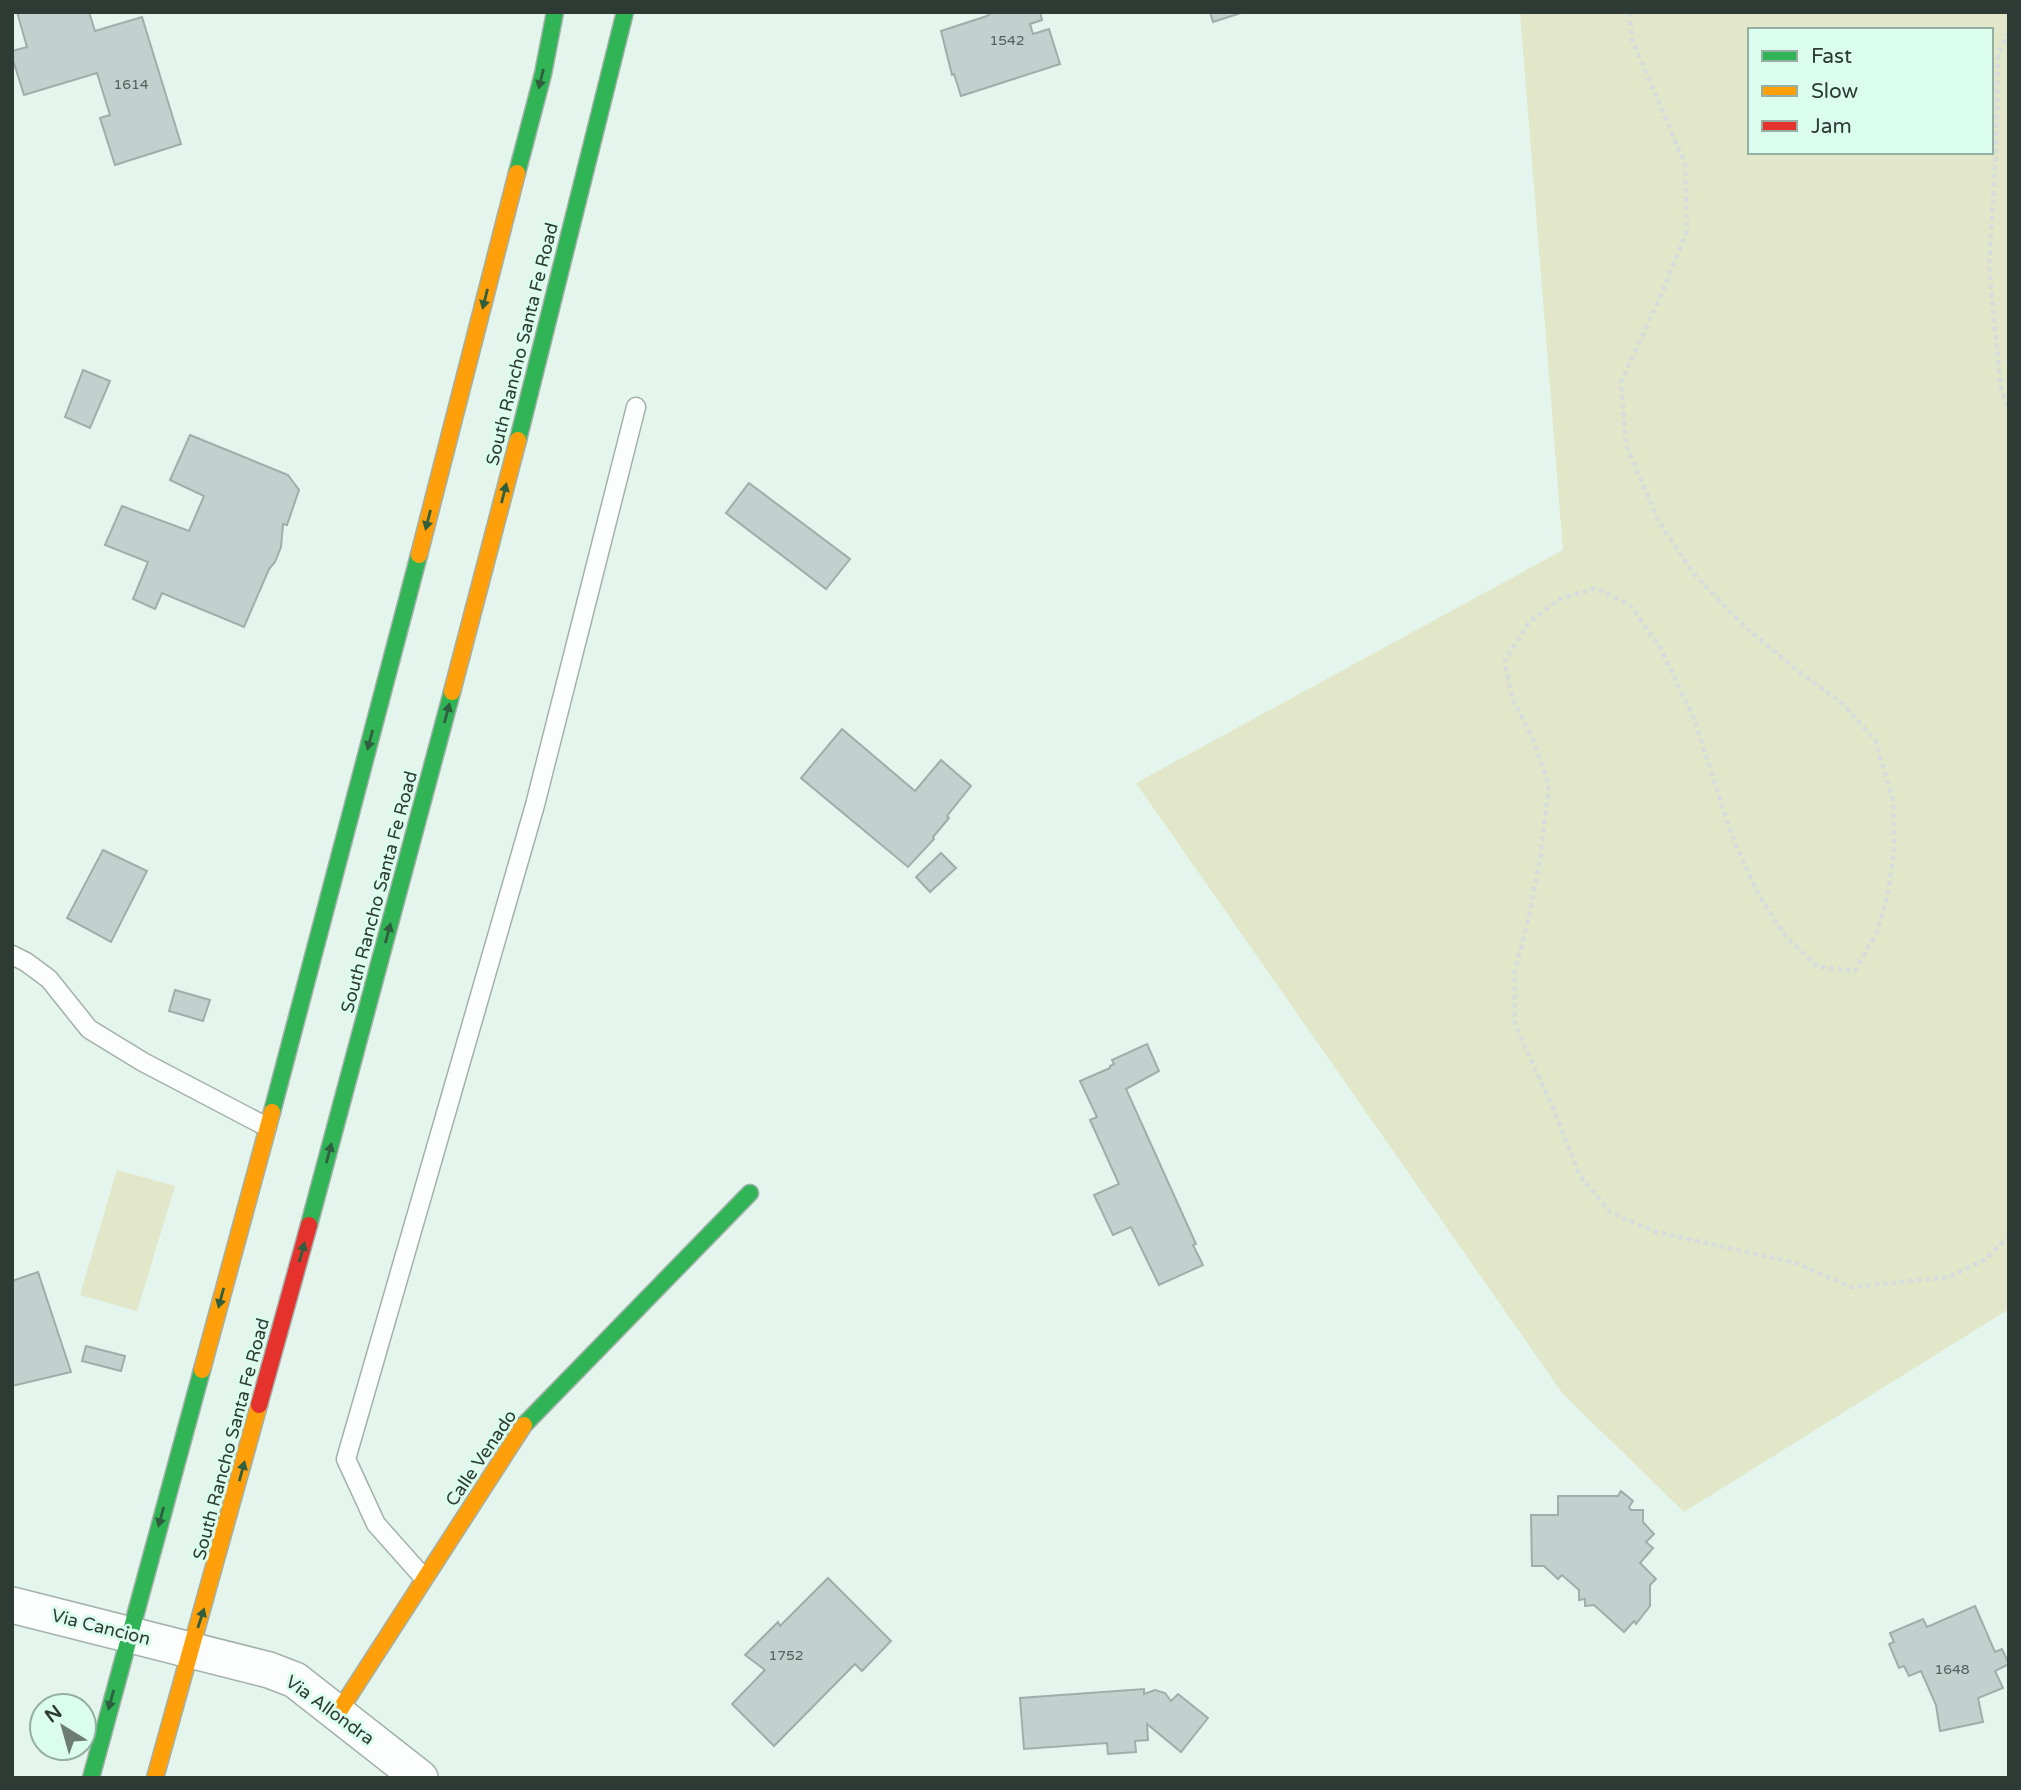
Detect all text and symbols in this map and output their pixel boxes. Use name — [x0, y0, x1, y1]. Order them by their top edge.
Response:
legend — [1748, 28, 1993, 154]
house number: 1542 — [989, 32, 1025, 49]
text: Fast — [1811, 44, 1852, 69]
one-way arrow — [535, 68, 546, 90]
house number: 1614 — [113, 76, 149, 93]
text: Slow — [1811, 79, 1859, 104]
text: Jam — [1811, 114, 1852, 139]
street label: South Rancho Santa Fe Road — [481, 220, 563, 468]
one-way arrow — [479, 289, 490, 311]
one-way arrow — [499, 482, 510, 504]
one-way arrow — [422, 509, 433, 531]
one-way arrow — [442, 702, 453, 724]
one-way arrow — [364, 729, 375, 751]
street label: South Rancho Santa Fe Road — [336, 769, 422, 1015]
one-way arrow — [383, 922, 394, 944]
one-way arrow — [324, 1142, 335, 1164]
one-way arrow — [297, 1240, 308, 1262]
one-way arrow — [216, 1287, 226, 1308]
street label: South Rancho Santa Fe Road — [188, 1316, 274, 1562]
street label: Calle Venado — [441, 1406, 521, 1510]
one-way arrow — [237, 1460, 248, 1482]
one-way arrow — [155, 1506, 166, 1528]
street label: Via Cancion — [49, 1604, 153, 1650]
one-way arrow — [196, 1607, 206, 1628]
house number: 1752 — [768, 1647, 804, 1664]
house number: 1648 — [1934, 1661, 1970, 1678]
street label: Via Allondra — [281, 1670, 379, 1750]
one-way arrow — [106, 1690, 116, 1711]
north arrow — [28, 1692, 98, 1762]
text: N — [41, 1701, 66, 1728]

